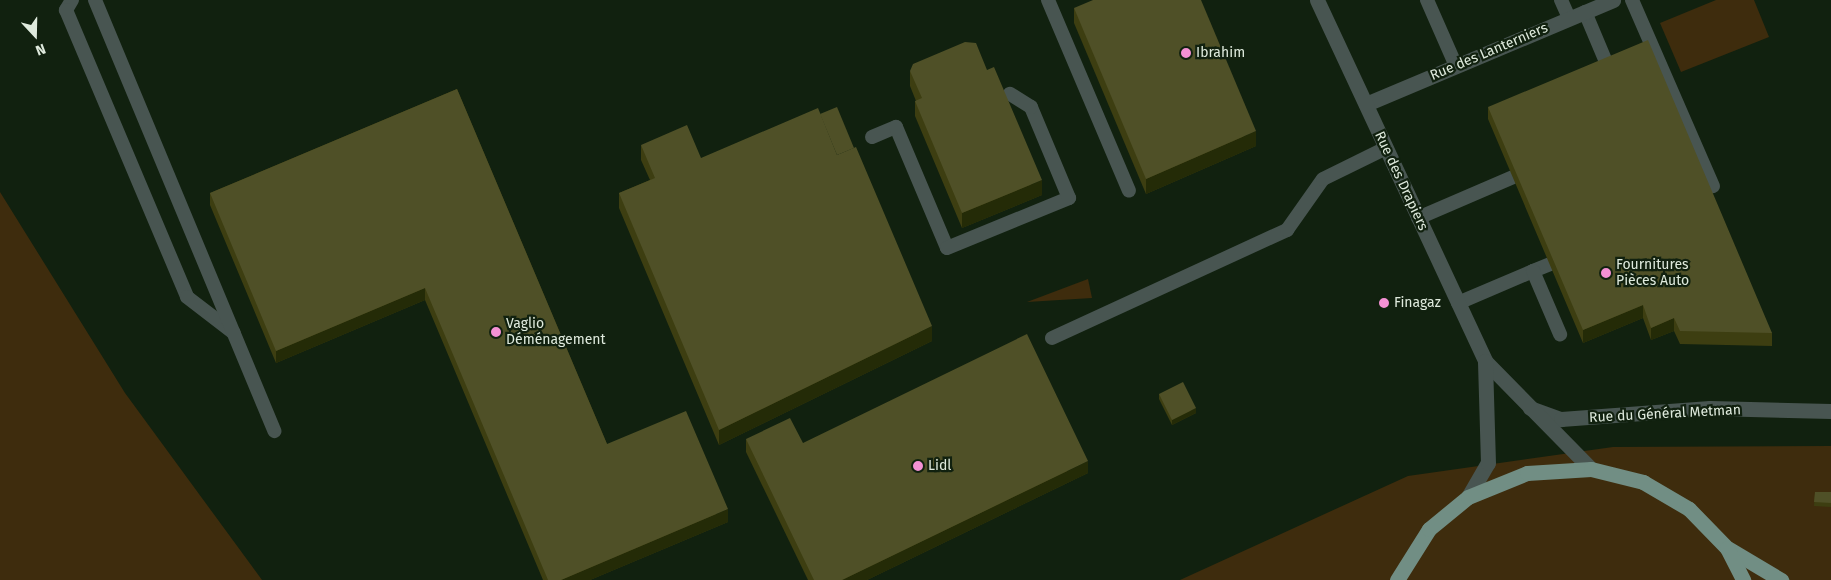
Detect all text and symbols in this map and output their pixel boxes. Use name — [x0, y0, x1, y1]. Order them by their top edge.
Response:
north arrow — [10, 10, 60, 60]
street label: Rue des Lanterniers — [1428, 20, 1550, 84]
text: N — [33, 40, 48, 59]
place label: Ibrahim — [1196, 45, 1245, 61]
marker: Ibrahim — [1180, 47, 1192, 59]
street label: Rue des Drapiers — [1371, 129, 1431, 233]
place label: Fournitures Pièces Auto — [1616, 257, 1689, 290]
marker: Fournitures Pièces Auto — [1600, 267, 1612, 279]
place label: Finagaz — [1394, 295, 1441, 311]
marker: Finagaz — [1378, 297, 1390, 309]
place label: Vaglio Déménagement — [506, 316, 606, 348]
marker: Vaglio Déménagement — [490, 326, 502, 338]
street label: Rue du Général Metman — [1589, 402, 1741, 426]
place label: Lidl — [928, 458, 951, 474]
marker: Lidl — [912, 460, 924, 472]

